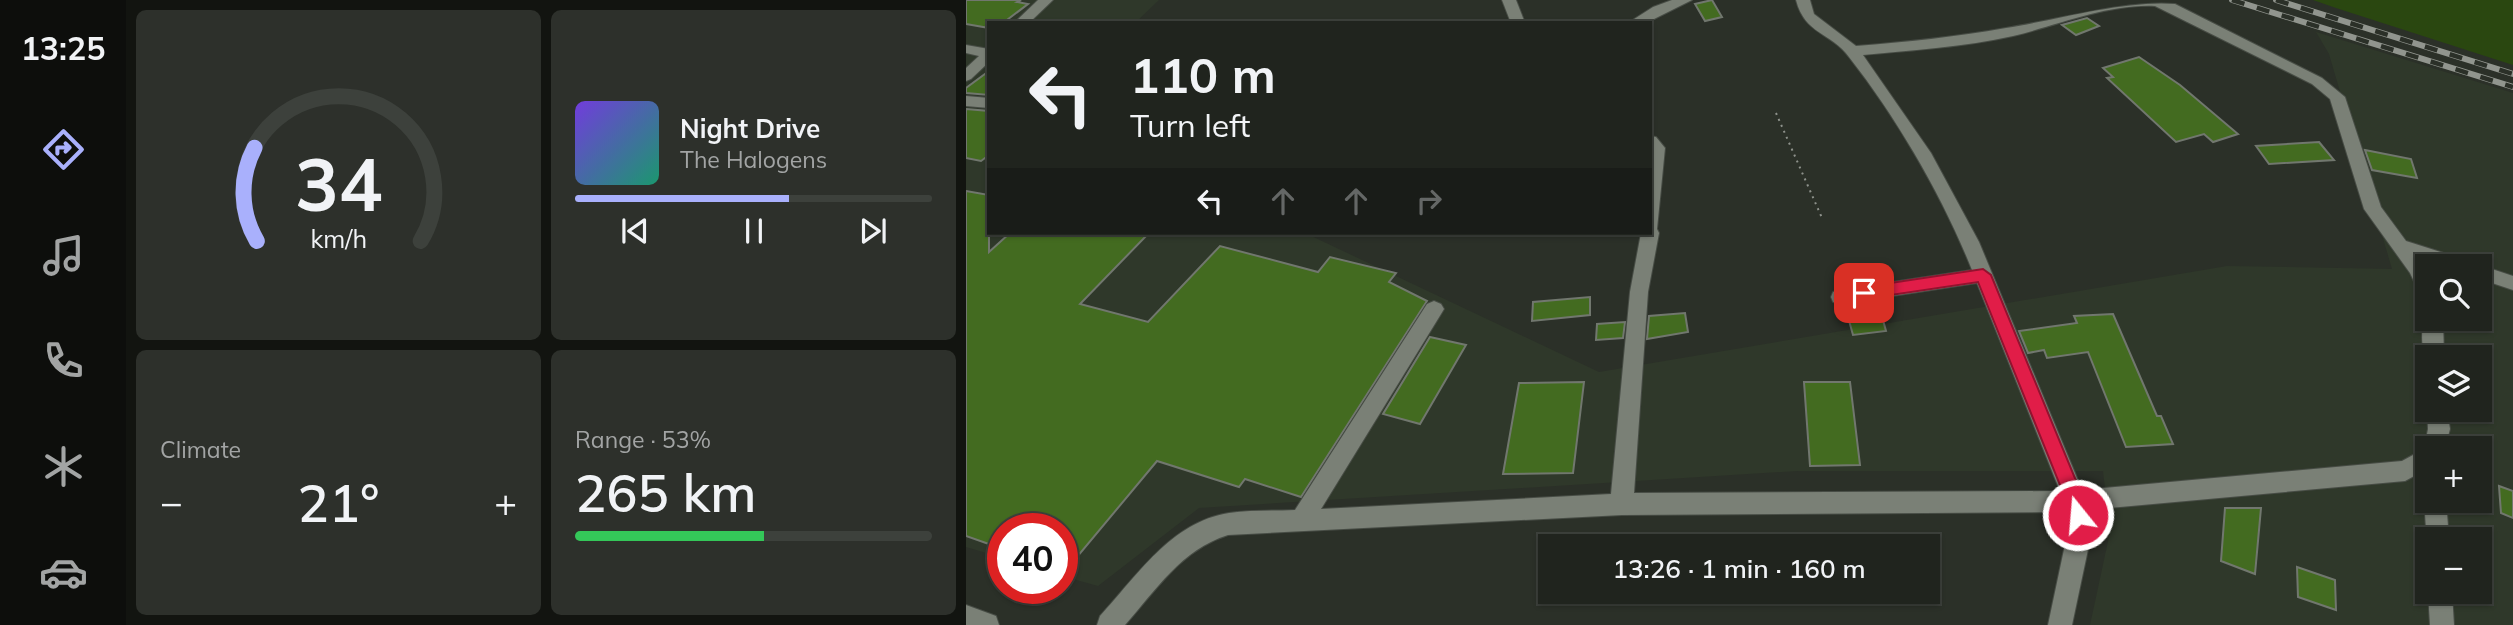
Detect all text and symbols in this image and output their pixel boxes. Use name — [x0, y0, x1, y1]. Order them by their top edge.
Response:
text: 13:25 — [21, 28, 105, 68]
text: 110 m — [1130, 44, 1276, 105]
icon: left — [1015, 49, 1106, 140]
text: Turn left — [1130, 105, 1250, 145]
text: Night Drive — [680, 112, 820, 145]
icon: directions — [39, 125, 88, 174]
text: 34 — [295, 139, 382, 230]
text: The Halogens — [680, 145, 827, 174]
icon: left — [1191, 182, 1229, 220]
icon: ahead — [1264, 182, 1302, 220]
icon: ahead — [1337, 182, 1375, 220]
icon: right — [1410, 182, 1448, 220]
icon: previous — [616, 212, 654, 250]
icon: pause — [735, 212, 773, 250]
icon: next — [854, 212, 892, 250]
text: km/h — [310, 223, 367, 254]
icon: music — [39, 231, 88, 280]
map controls — [2415, 254, 2492, 604]
button: search — [2415, 254, 2492, 331]
pin — [1834, 263, 1894, 323]
icon: arrive — [1845, 274, 1883, 312]
icon: phone — [39, 336, 88, 385]
button: layers — [2415, 345, 2492, 422]
text: Range · 53% — [575, 425, 711, 454]
text: Climate — [160, 435, 241, 464]
button: + — [2415, 436, 2492, 513]
icon: climate — [39, 442, 88, 491]
text: 265 km — [575, 460, 756, 525]
text: 21° — [298, 470, 379, 535]
text: − — [160, 478, 183, 526]
text: + — [494, 478, 517, 526]
position arrow — [2041, 478, 2115, 552]
speed limit sign: 40 — [987, 513, 1078, 604]
button: − — [2415, 527, 2492, 604]
icon: car — [39, 548, 88, 597]
text: 13:26 · 1 min · 160 m — [1612, 552, 1866, 585]

